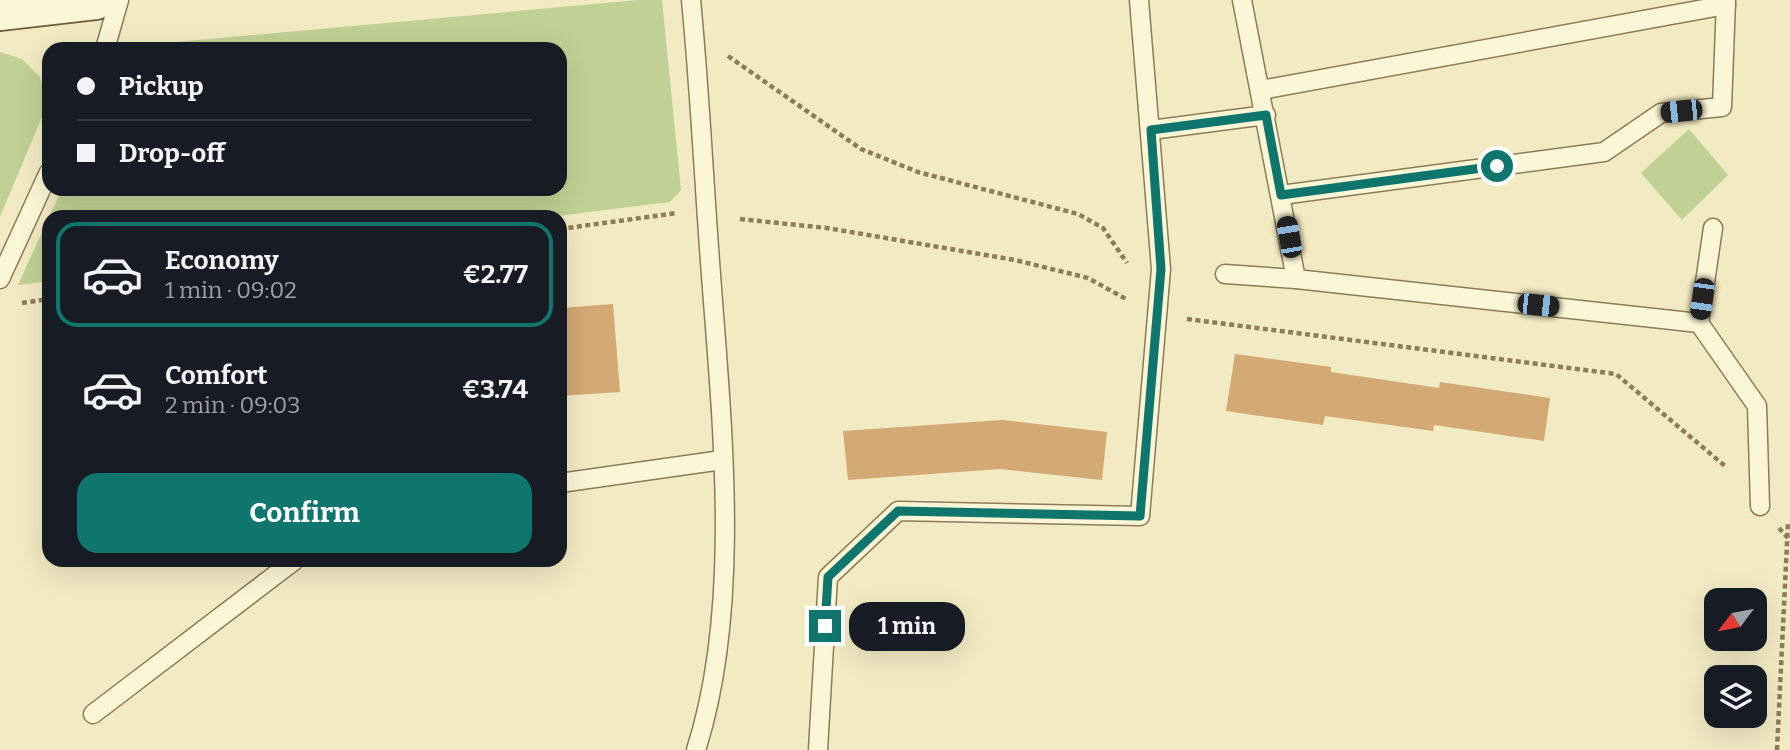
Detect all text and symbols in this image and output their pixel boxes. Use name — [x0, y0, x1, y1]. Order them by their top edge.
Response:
text: Pickup — [119, 71, 204, 102]
car — [1660, 98, 1703, 124]
text: Drop-off — [119, 138, 225, 169]
route start — [1481, 150, 1513, 182]
car — [1276, 214, 1303, 260]
icon: car — [81, 243, 144, 306]
text: Economy — [165, 245, 279, 276]
text: €2.77 — [463, 259, 528, 290]
text: 1 min · 09:02 — [165, 276, 297, 304]
car — [1689, 277, 1716, 321]
car — [1517, 292, 1560, 318]
icon: car — [81, 358, 144, 421]
text: Comfort — [165, 360, 268, 391]
text: €3.74 — [462, 374, 528, 405]
text: 2 min · 09:03 — [165, 391, 300, 419]
button: Confirm — [77, 473, 532, 553]
north arrow — [1704, 588, 1768, 651]
map controls — [1704, 588, 1767, 728]
callout: 1 min — [850, 602, 965, 650]
route end — [809, 610, 841, 642]
text: 1 min — [878, 612, 936, 640]
button: layers — [1704, 665, 1767, 728]

